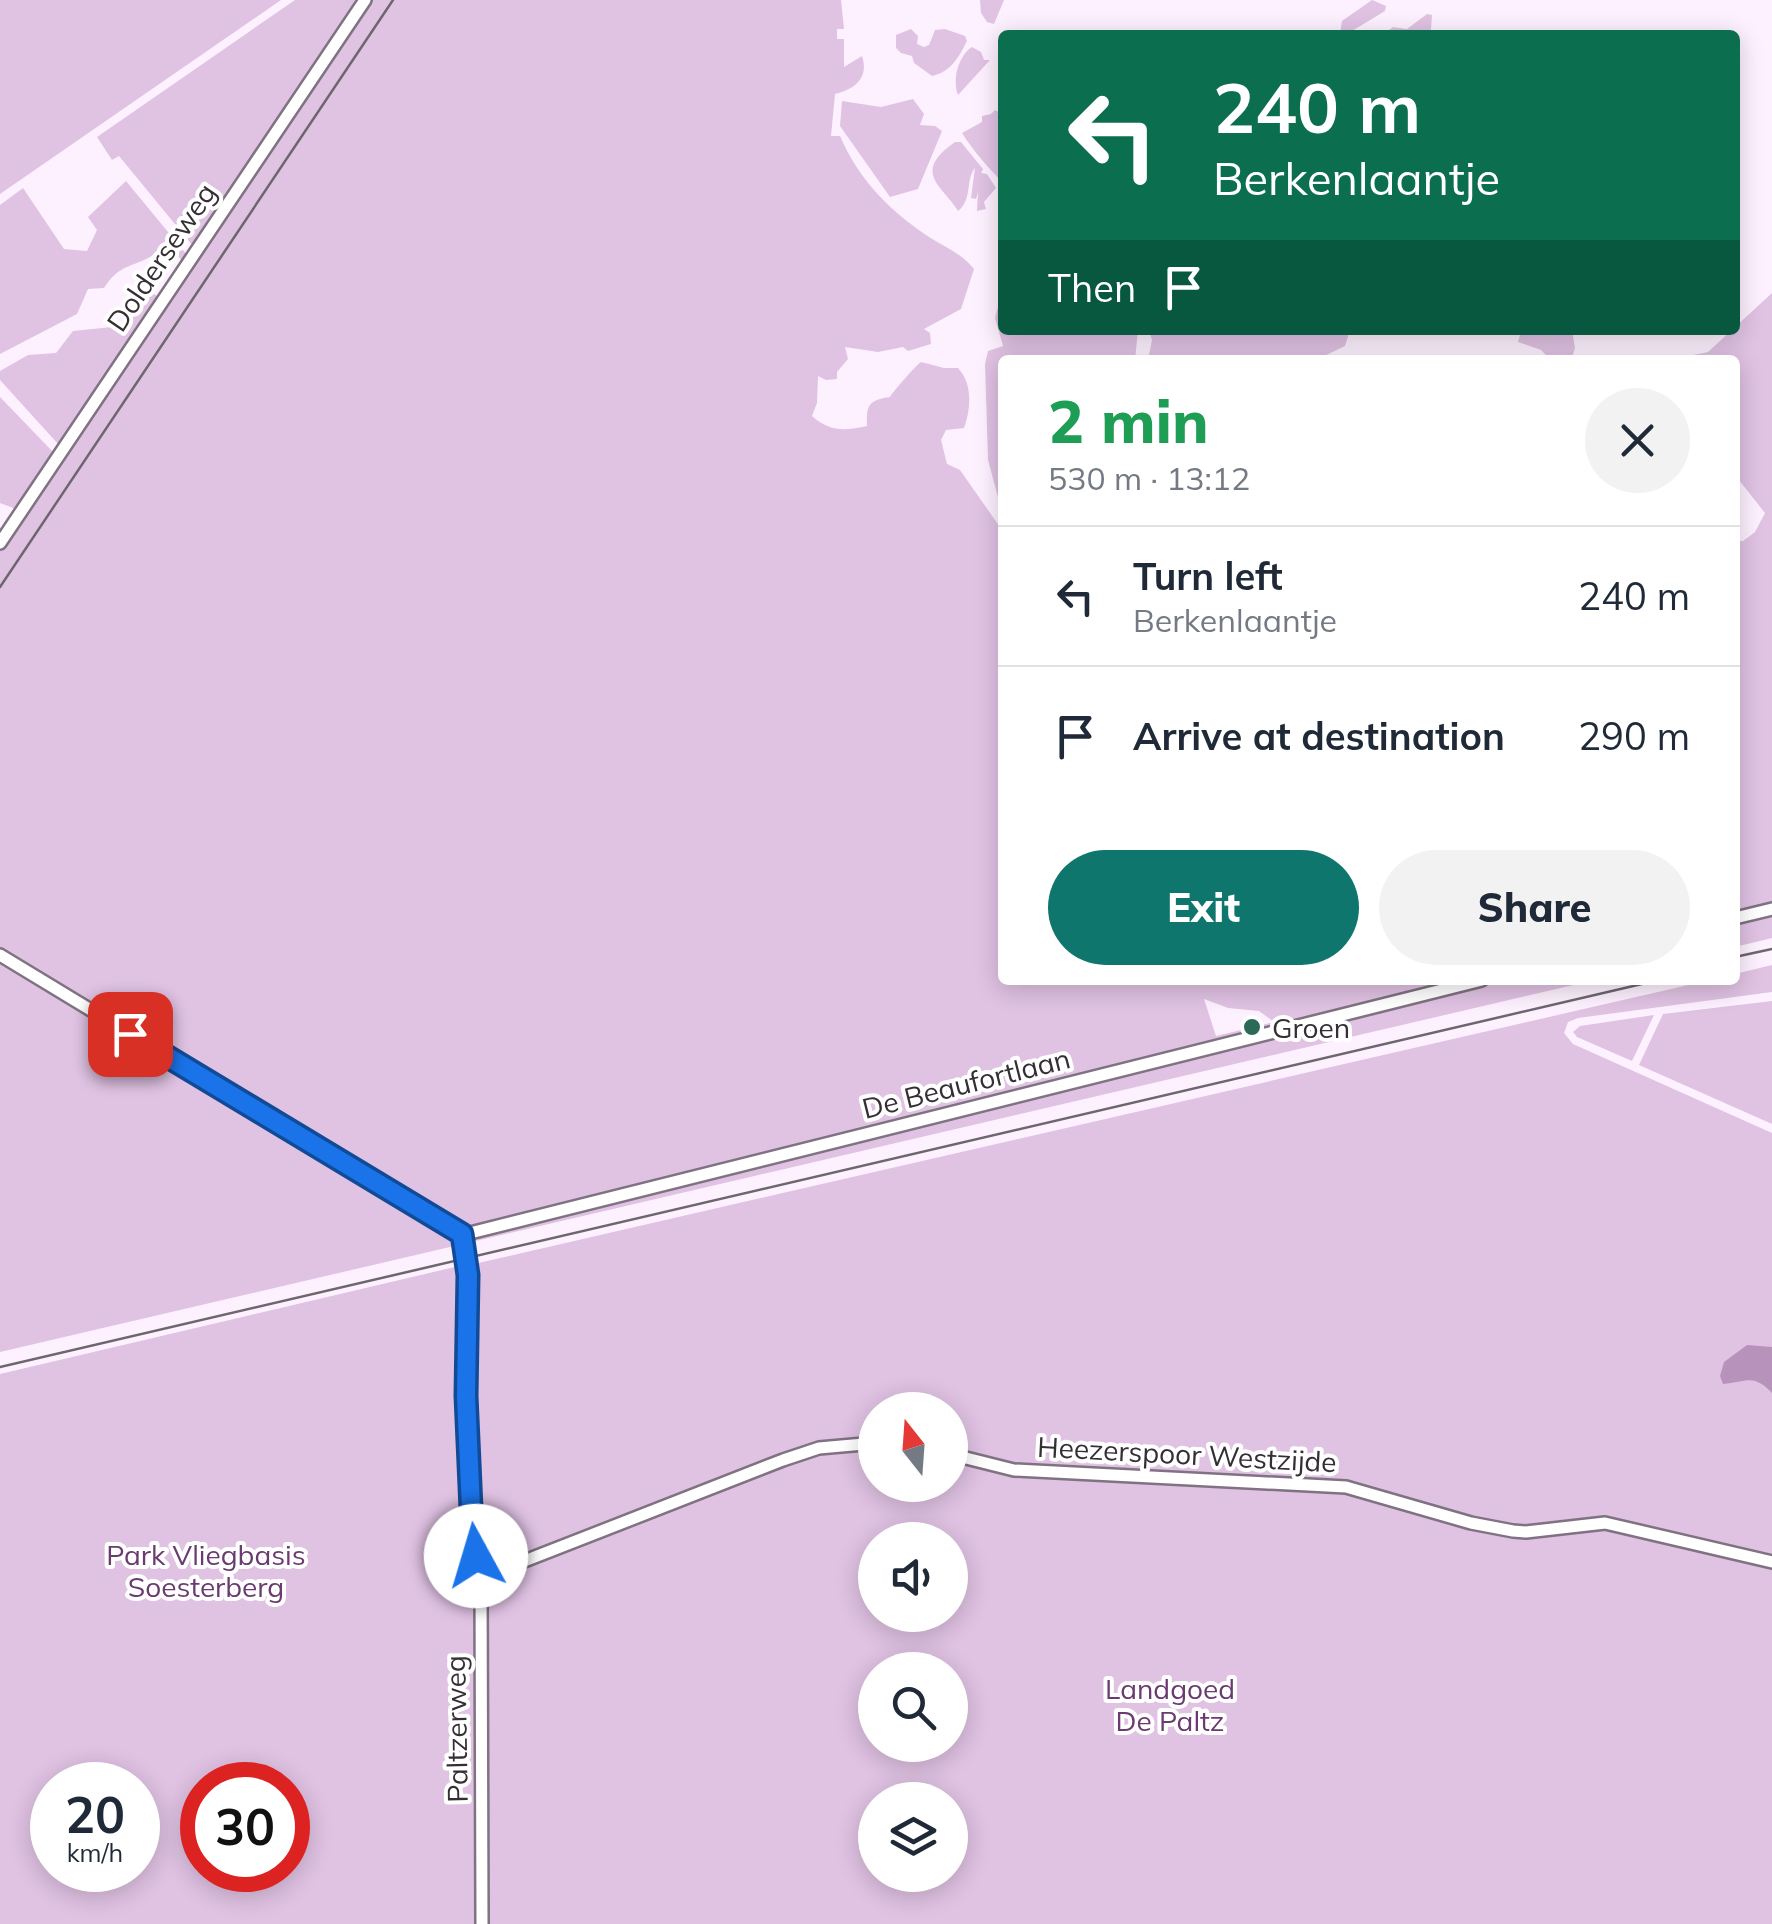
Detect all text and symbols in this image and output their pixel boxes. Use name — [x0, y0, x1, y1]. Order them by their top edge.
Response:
text: 240 m — [1213, 63, 1421, 151]
icon: left — [1048, 70, 1178, 200]
text: Berkenlaantje — [1213, 150, 1500, 206]
street label: Dolderseweg — [99, 176, 223, 338]
icon: arrive — [1156, 260, 1211, 315]
text: Then — [1048, 264, 1136, 312]
text: 2 min — [1048, 383, 1209, 458]
button: close — [1585, 388, 1690, 493]
text: 530 m · 13:12 — [1048, 458, 1250, 498]
text: Turn left — [1133, 552, 1283, 600]
icon: left — [1048, 569, 1103, 624]
text: 240 m — [1578, 572, 1690, 620]
text: Berkenlaantje — [1133, 600, 1337, 640]
icon: arrive — [1048, 709, 1103, 764]
text: Arrive at destination — [1133, 712, 1505, 760]
text: 290 m — [1578, 712, 1690, 760]
button: Exit — [1048, 850, 1359, 965]
button: Share — [1379, 850, 1690, 965]
pin — [88, 992, 173, 1077]
icon: arrive — [103, 1007, 158, 1062]
place label: Groen — [1272, 1010, 1350, 1045]
marker: Groen — [1241, 1016, 1263, 1038]
street label: De Beaufortlaan — [858, 1040, 1074, 1126]
north arrow — [858, 1392, 968, 1502]
map controls — [858, 1392, 968, 1892]
street label: Heezerspoor Westzijde — [1036, 1429, 1338, 1479]
position arrow — [424, 1504, 528, 1608]
button: sound — [858, 1522, 968, 1632]
park label: Park Vliegbasis Soesterberg — [106, 1537, 306, 1604]
button: search — [858, 1652, 968, 1762]
street label: Paltzerweg — [437, 1655, 475, 1803]
park label: Landgoed De Paltz — [1105, 1671, 1235, 1738]
speed limit sign: 30 — [180, 1762, 310, 1892]
button: layers — [858, 1782, 968, 1892]
text: 20 — [65, 1783, 125, 1846]
text: km/h — [67, 1837, 123, 1868]

